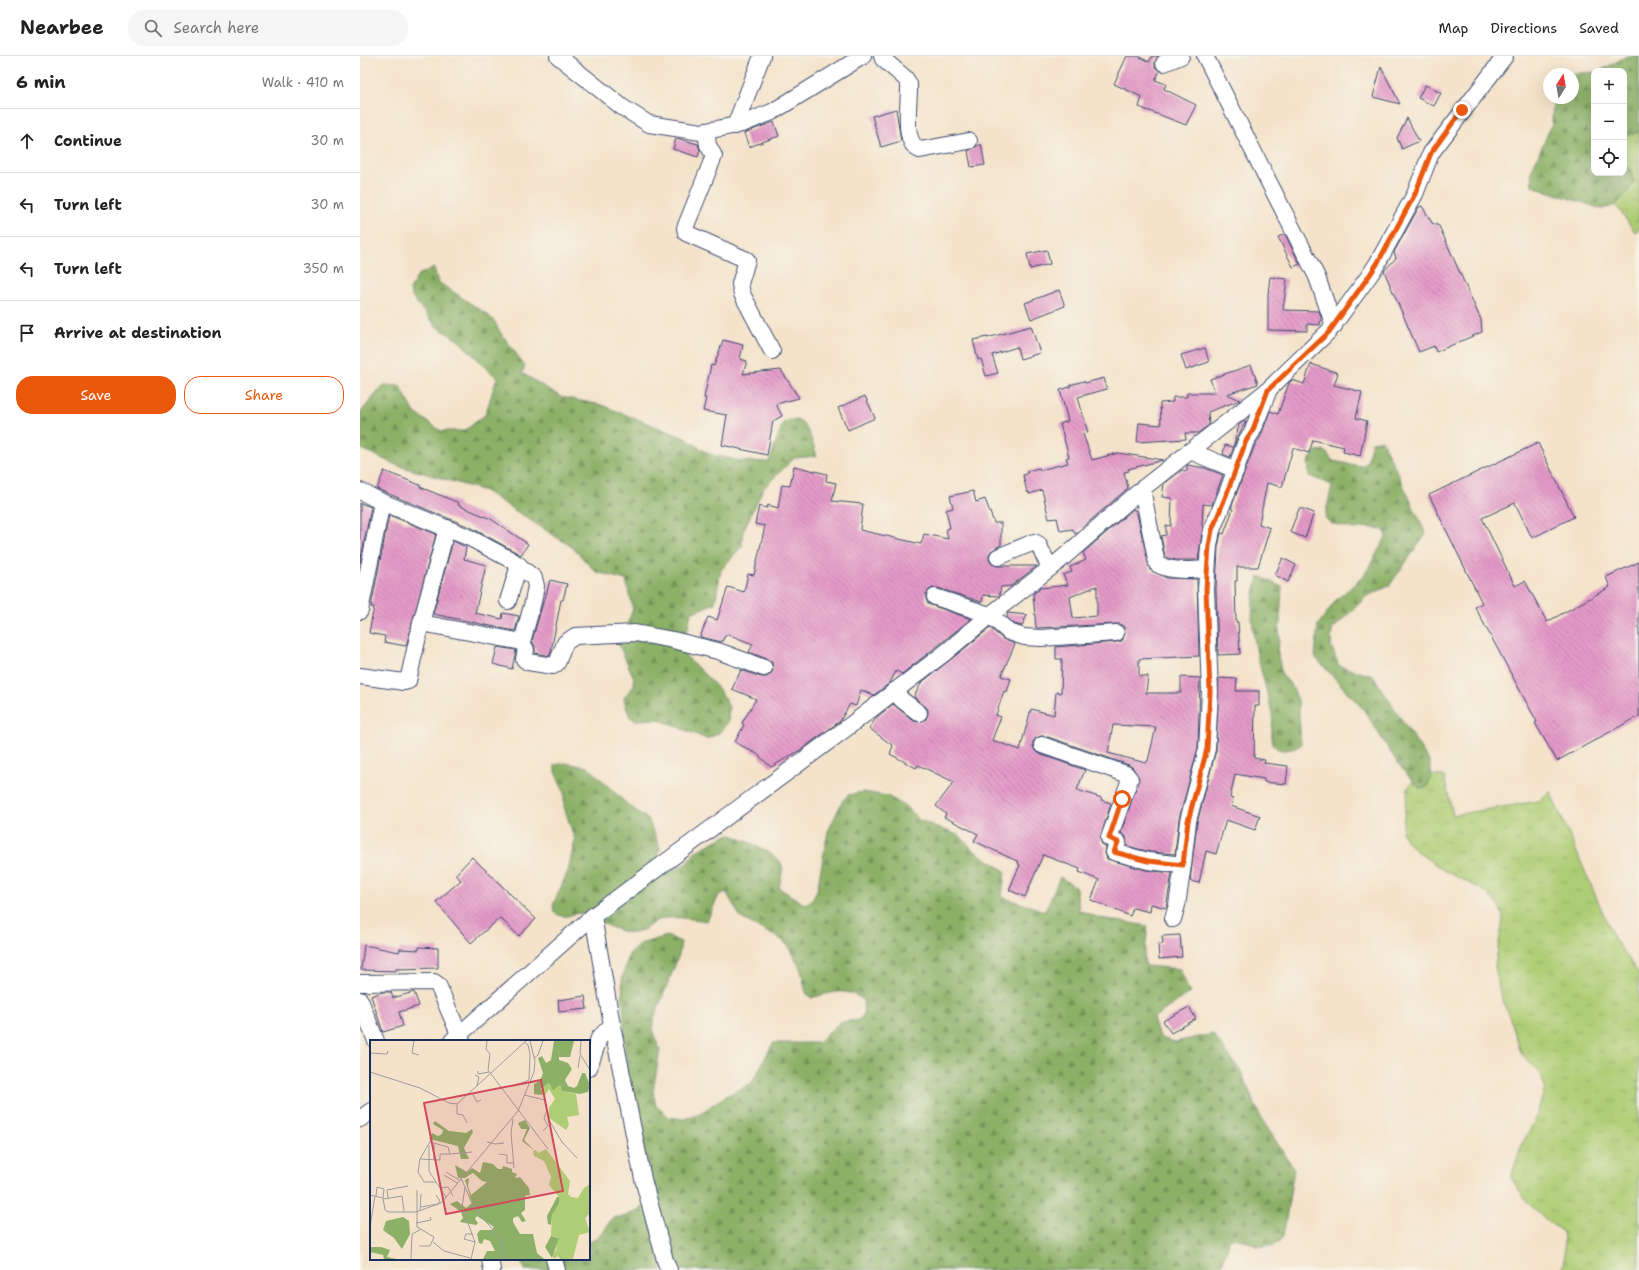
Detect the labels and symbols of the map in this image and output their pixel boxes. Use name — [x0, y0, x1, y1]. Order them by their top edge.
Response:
north arrow — [1543, 68, 1579, 104]
route end — [1453, 101, 1471, 119]
route start — [1113, 790, 1131, 808]
inset map — [370, 1040, 590, 1260]

